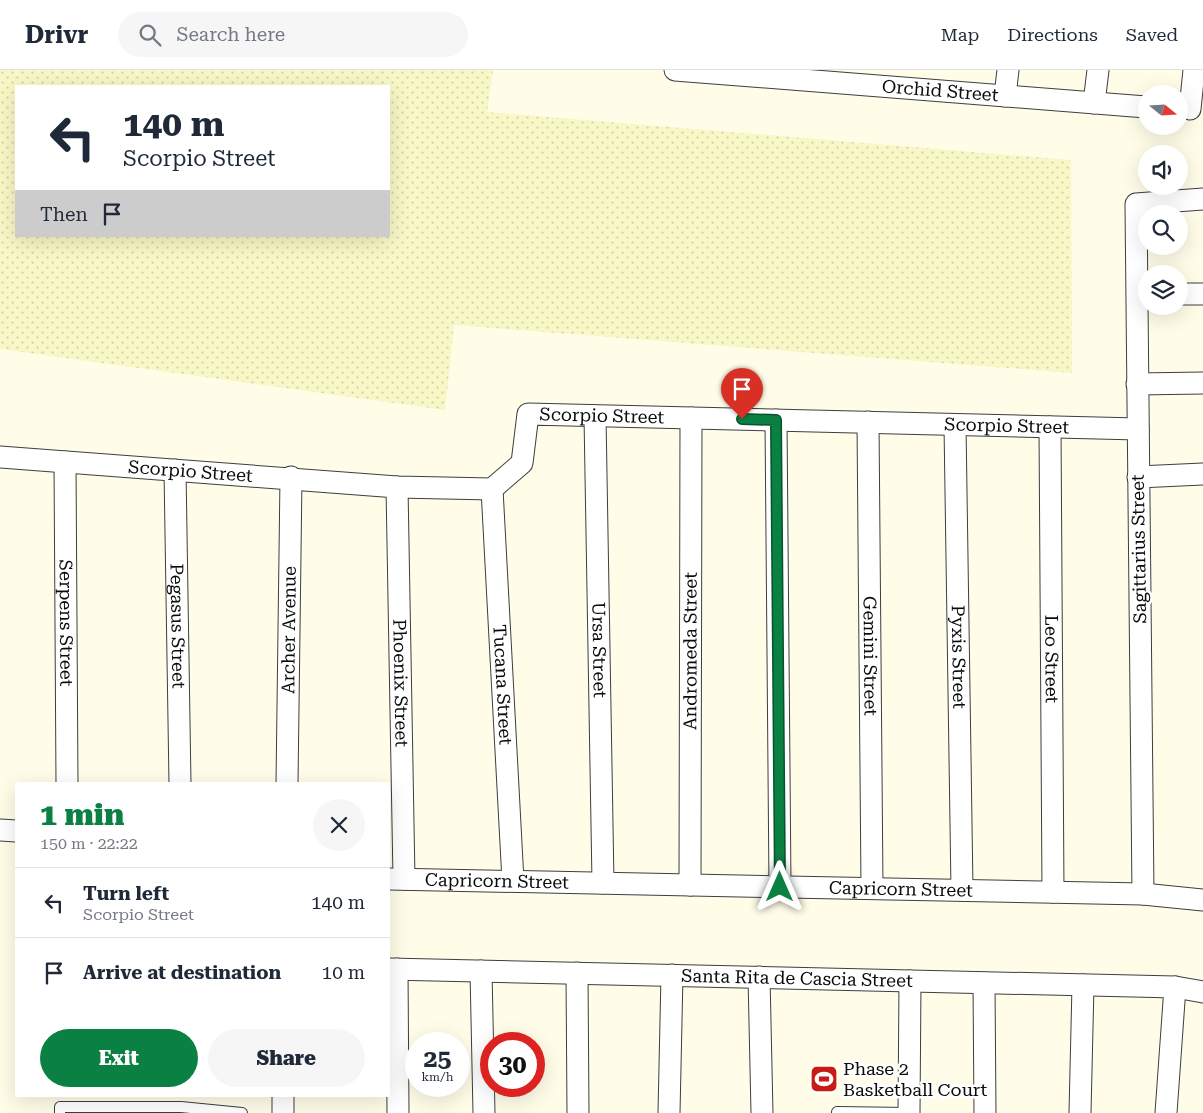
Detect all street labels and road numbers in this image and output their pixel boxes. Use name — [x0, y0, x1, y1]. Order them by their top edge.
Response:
street label: Orchid Street — [881, 75, 1000, 105]
street label: Scorpio Street — [539, 403, 665, 427]
street label: Scorpio Street — [944, 413, 1070, 437]
street label: Scorpio Street — [127, 456, 254, 486]
street label: Sagittarius Street — [1127, 474, 1150, 624]
street label: Serpens Street — [56, 560, 77, 687]
street label: Pegasus Street — [166, 563, 189, 689]
street label: Archer Avenue — [277, 566, 300, 694]
street label: Andromeda Street — [679, 572, 701, 730]
street label: Gemini Street — [859, 596, 882, 716]
street label: Ursa Street — [588, 602, 611, 698]
street label: Pyxis Street — [948, 605, 970, 709]
street label: Leo Street — [1041, 615, 1063, 704]
street label: Phoenix Street — [389, 619, 413, 747]
street label: Tucana Street — [489, 624, 517, 746]
street label: Capricorn Street — [425, 869, 569, 893]
street label: Capricorn Street — [829, 877, 973, 901]
street label: Santa Rita de Cascia Street — [681, 965, 913, 991]

